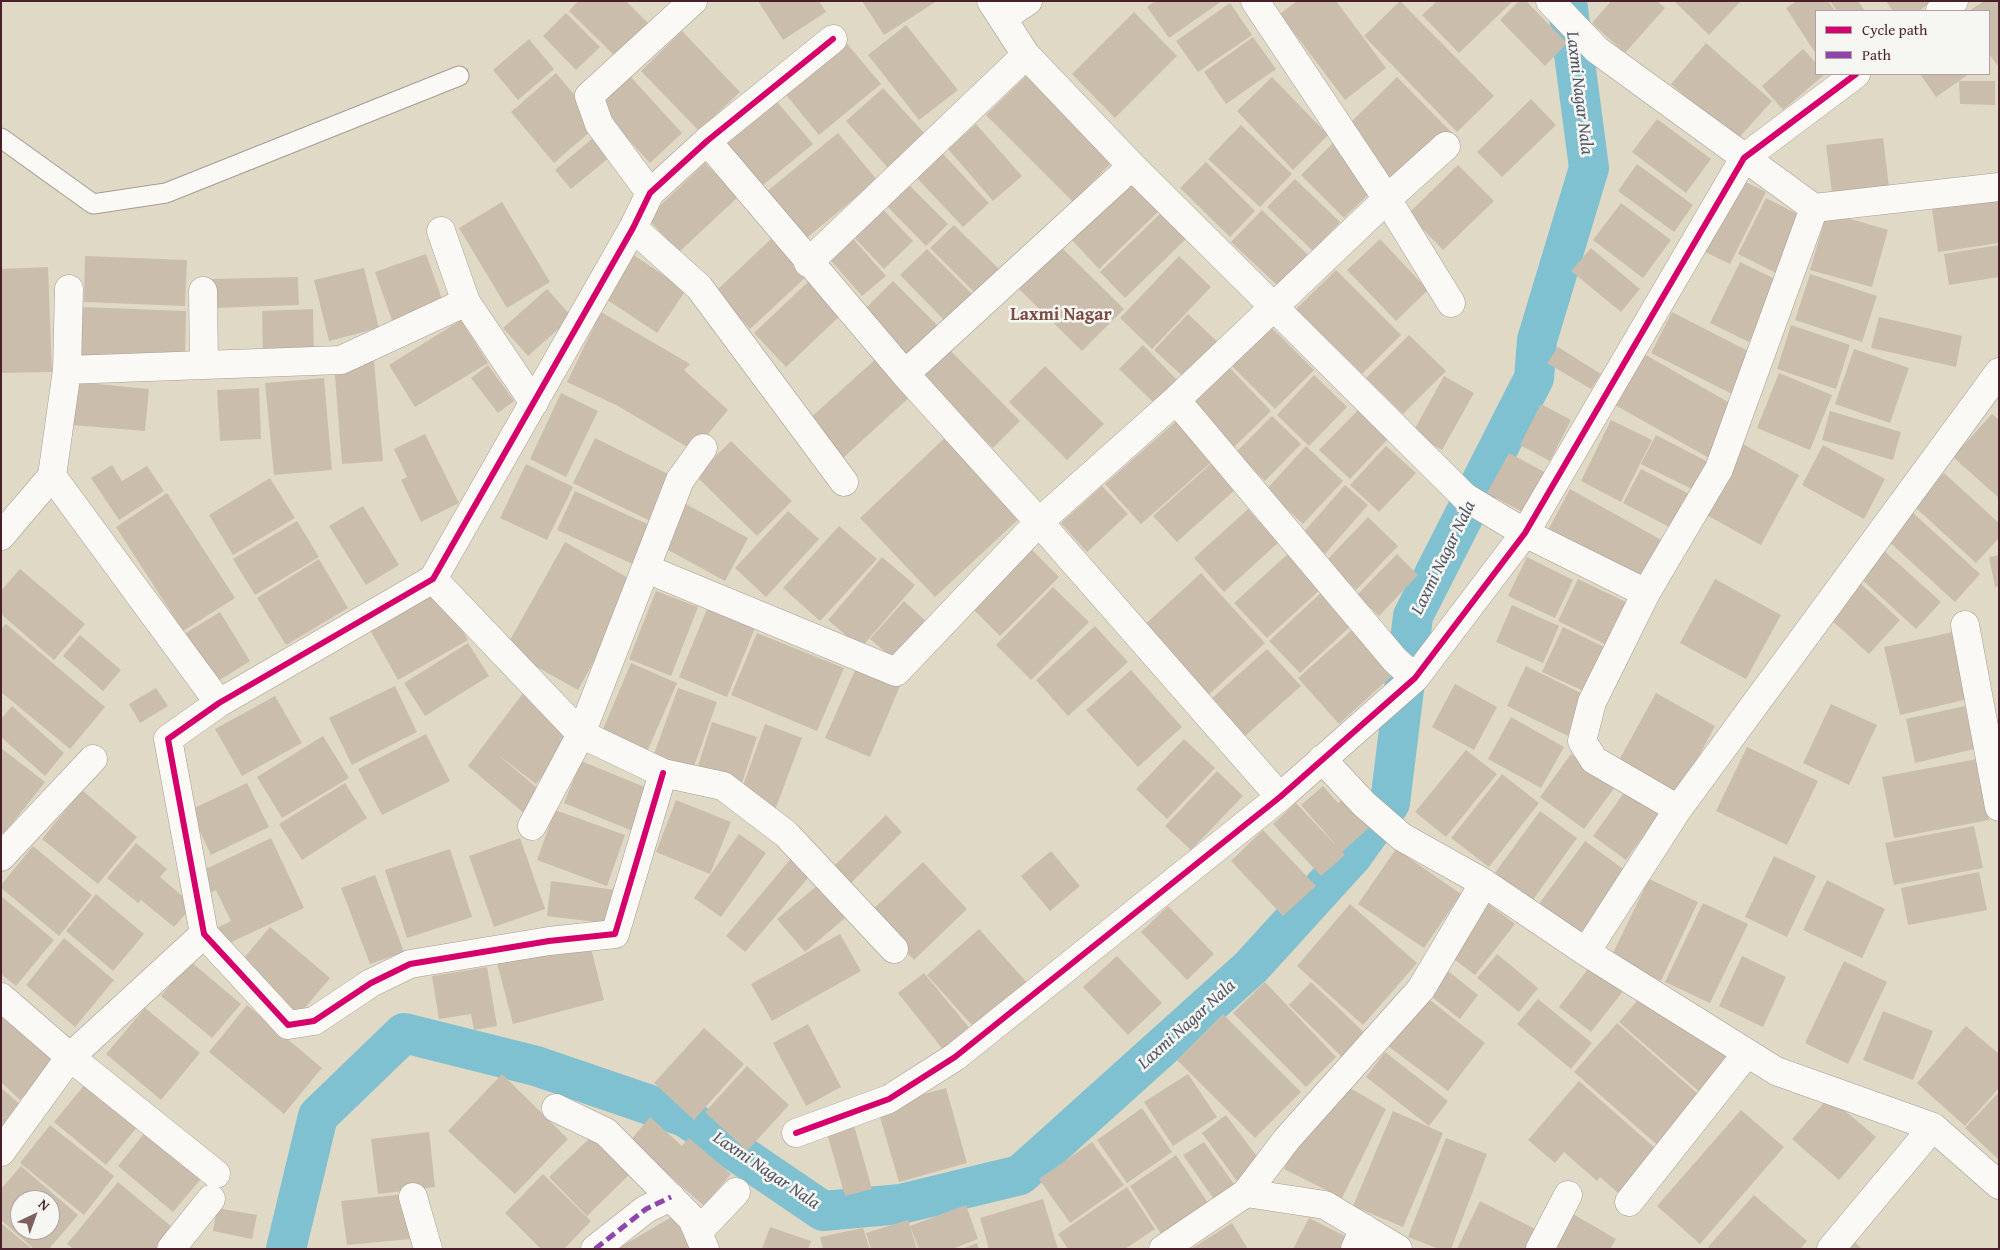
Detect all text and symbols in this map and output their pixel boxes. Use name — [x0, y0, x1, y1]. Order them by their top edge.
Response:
legend — [1815, 10, 1990, 75]
text: Cycle path — [1862, 19, 1928, 40]
water label: Laxmi Nagar Nala — [1561, 30, 1597, 156]
text: Path — [1862, 44, 1891, 65]
district label: Laxmi Nagar — [1010, 304, 1112, 326]
water label: Laxmi Nagar Nala — [1407, 498, 1481, 618]
water label: Laxmi Nagar Nala — [1134, 975, 1240, 1075]
water label: Laxmi Nagar Nala — [709, 1127, 823, 1215]
north arrow — [10, 1190, 60, 1240]
text: N — [34, 1194, 55, 1215]

